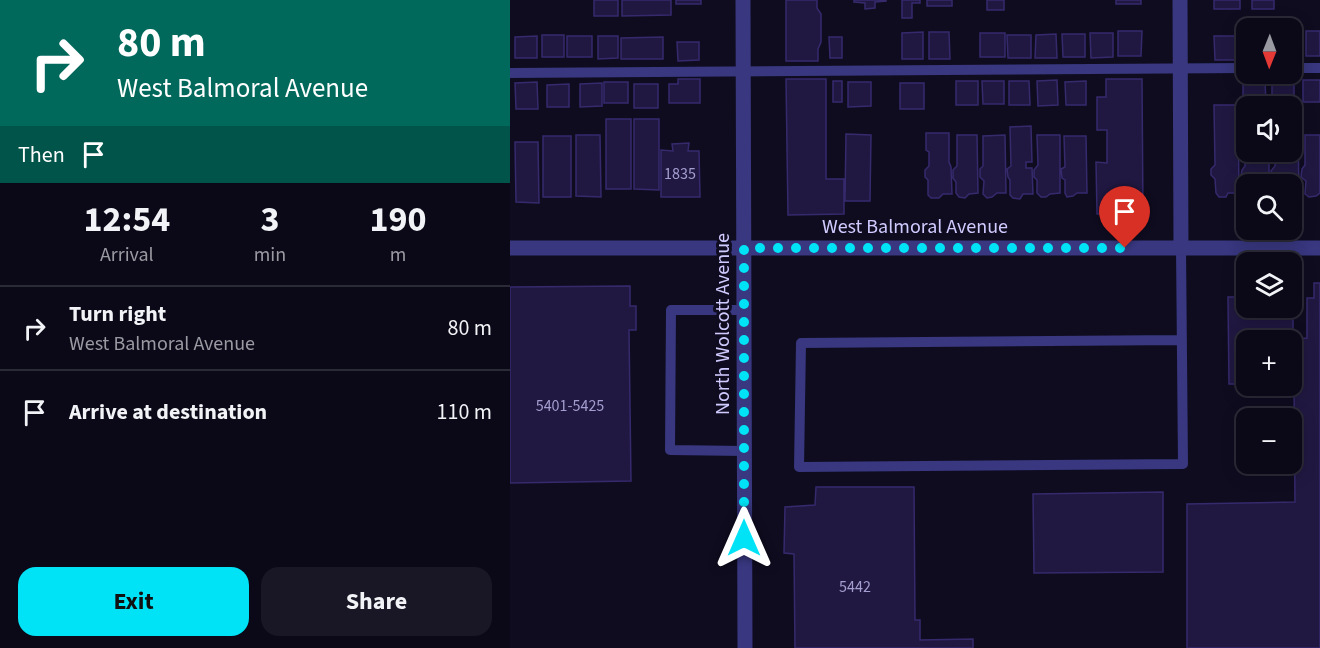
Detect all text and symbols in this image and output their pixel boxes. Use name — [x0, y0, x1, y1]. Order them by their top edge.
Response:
text: 80 m — [117, 13, 206, 73]
north arrow — [1236, 18, 1302, 84]
map controls — [1236, 18, 1302, 474]
icon: right — [18, 24, 96, 102]
text: West Balmoral Avenue — [117, 69, 368, 108]
button: sound — [1236, 96, 1302, 162]
icon: arrive — [77, 138, 110, 171]
text: Then — [18, 139, 65, 171]
house number: 1835 — [664, 163, 696, 185]
button: search — [1236, 174, 1302, 240]
pin — [1099, 186, 1150, 248]
text: 12:54 — [83, 194, 170, 245]
text: 3 — [260, 194, 279, 245]
text: 190 — [370, 194, 427, 245]
icon: arrive — [1108, 195, 1141, 228]
street label: West Balmoral Avenue — [822, 213, 1008, 241]
street label: North Wolcott Avenue — [709, 233, 737, 415]
text: Arrival — [100, 241, 154, 269]
text: min — [254, 241, 286, 269]
text: m — [390, 241, 406, 269]
button: layers — [1236, 252, 1302, 318]
text: Turn right — [69, 298, 166, 330]
icon: right — [18, 312, 51, 345]
text: 80 m — [447, 312, 492, 344]
text: West Balmoral Avenue — [69, 330, 255, 358]
button: + — [1236, 330, 1302, 396]
house number: 5401-5425 — [536, 395, 604, 417]
icon: arrive — [18, 396, 51, 429]
text: Arrive at destination — [69, 396, 267, 428]
text: 110 m — [437, 396, 492, 428]
button: − — [1236, 408, 1302, 474]
position arrow — [712, 506, 776, 570]
button: Exit — [18, 567, 249, 636]
button: Share — [261, 567, 492, 636]
house number: 5442 — [839, 576, 871, 598]

